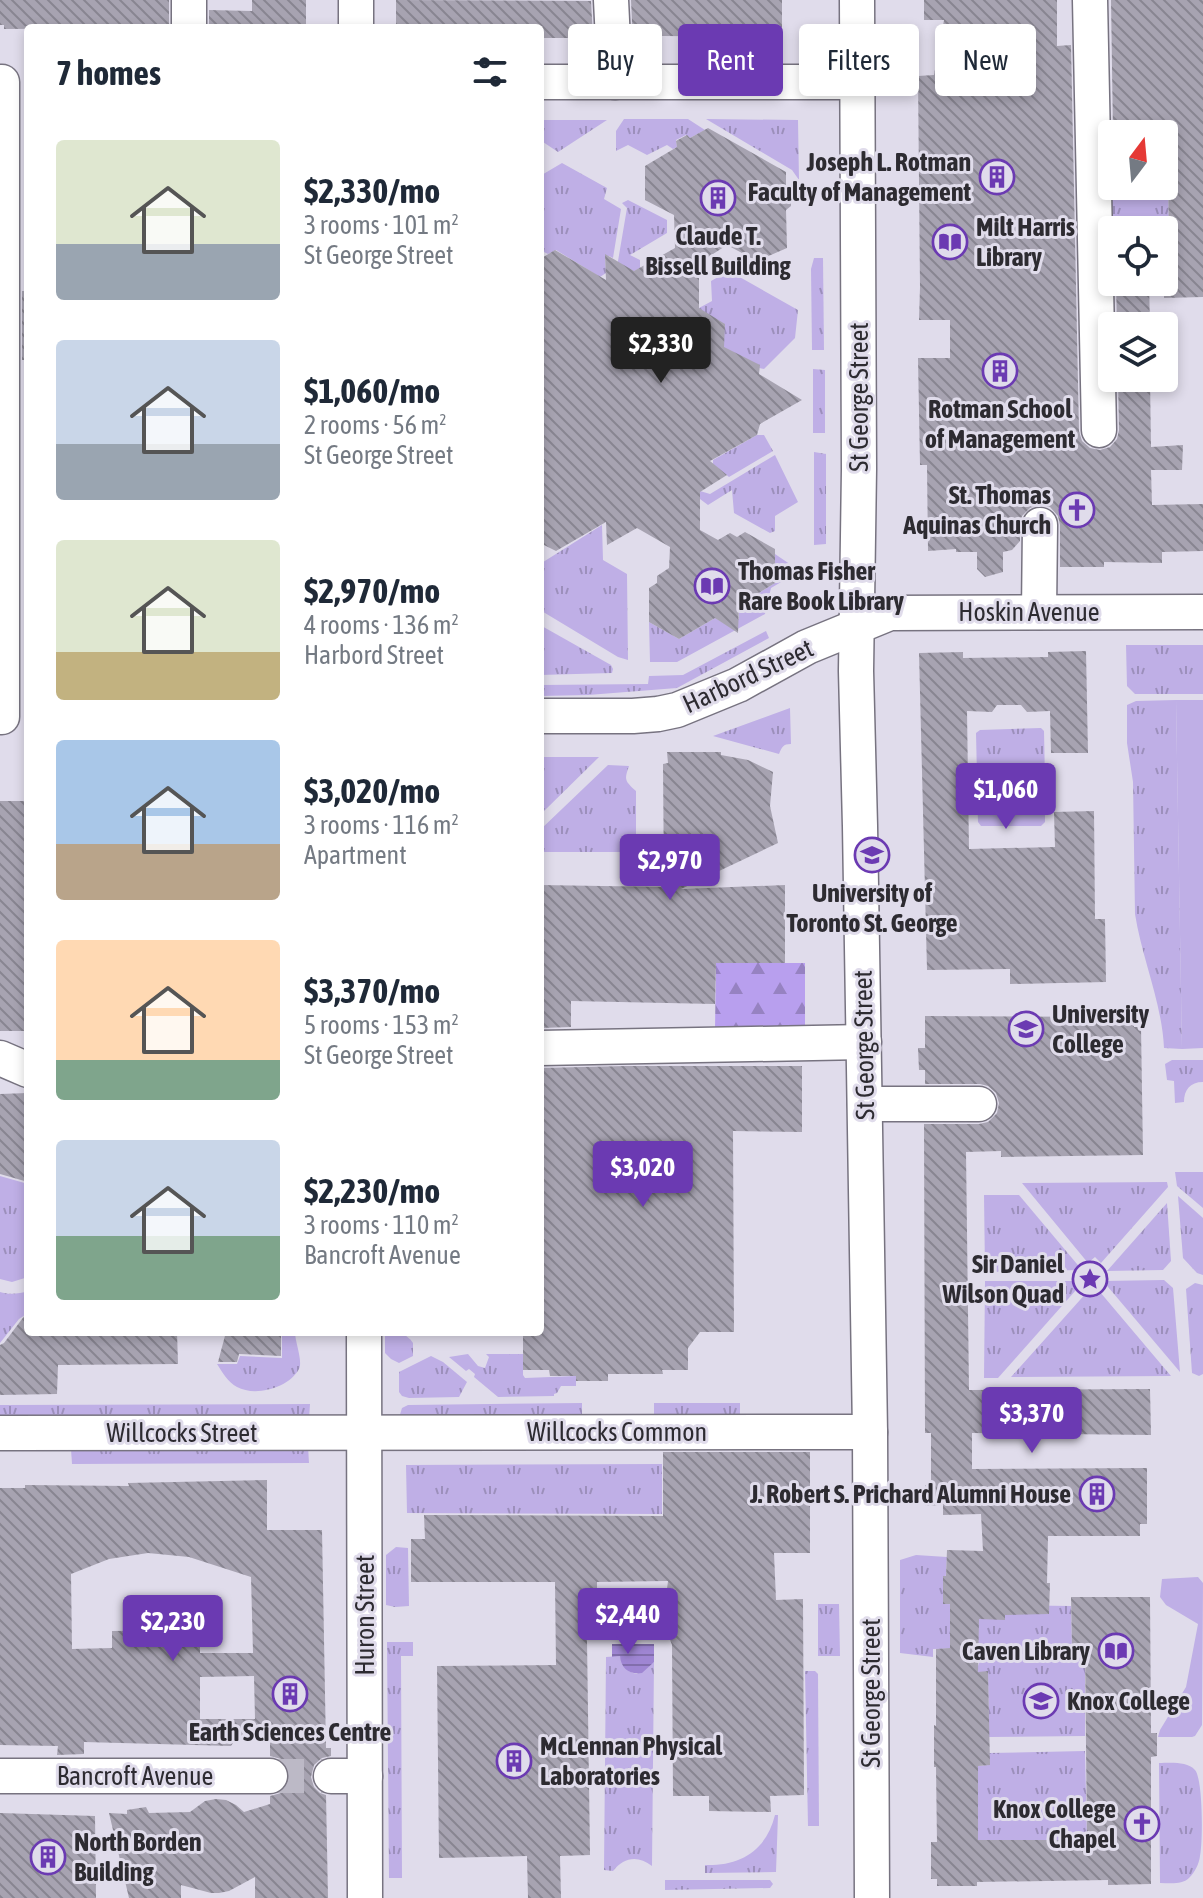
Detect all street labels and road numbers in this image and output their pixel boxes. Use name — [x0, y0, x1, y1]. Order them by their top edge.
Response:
street label: St George Street — [844, 322, 874, 472]
street label: Hoskin Avenue — [958, 597, 1100, 627]
street label: Harbord Street — [678, 633, 818, 719]
street label: St George Street — [848, 970, 880, 1120]
street label: Willcocks Common — [527, 1417, 707, 1447]
street label: Willcocks Street — [106, 1418, 258, 1448]
street label: Huron Street — [350, 1555, 380, 1675]
street label: St George Street — [856, 1618, 886, 1768]
street label: Bancroft Avenue — [57, 1761, 213, 1791]

